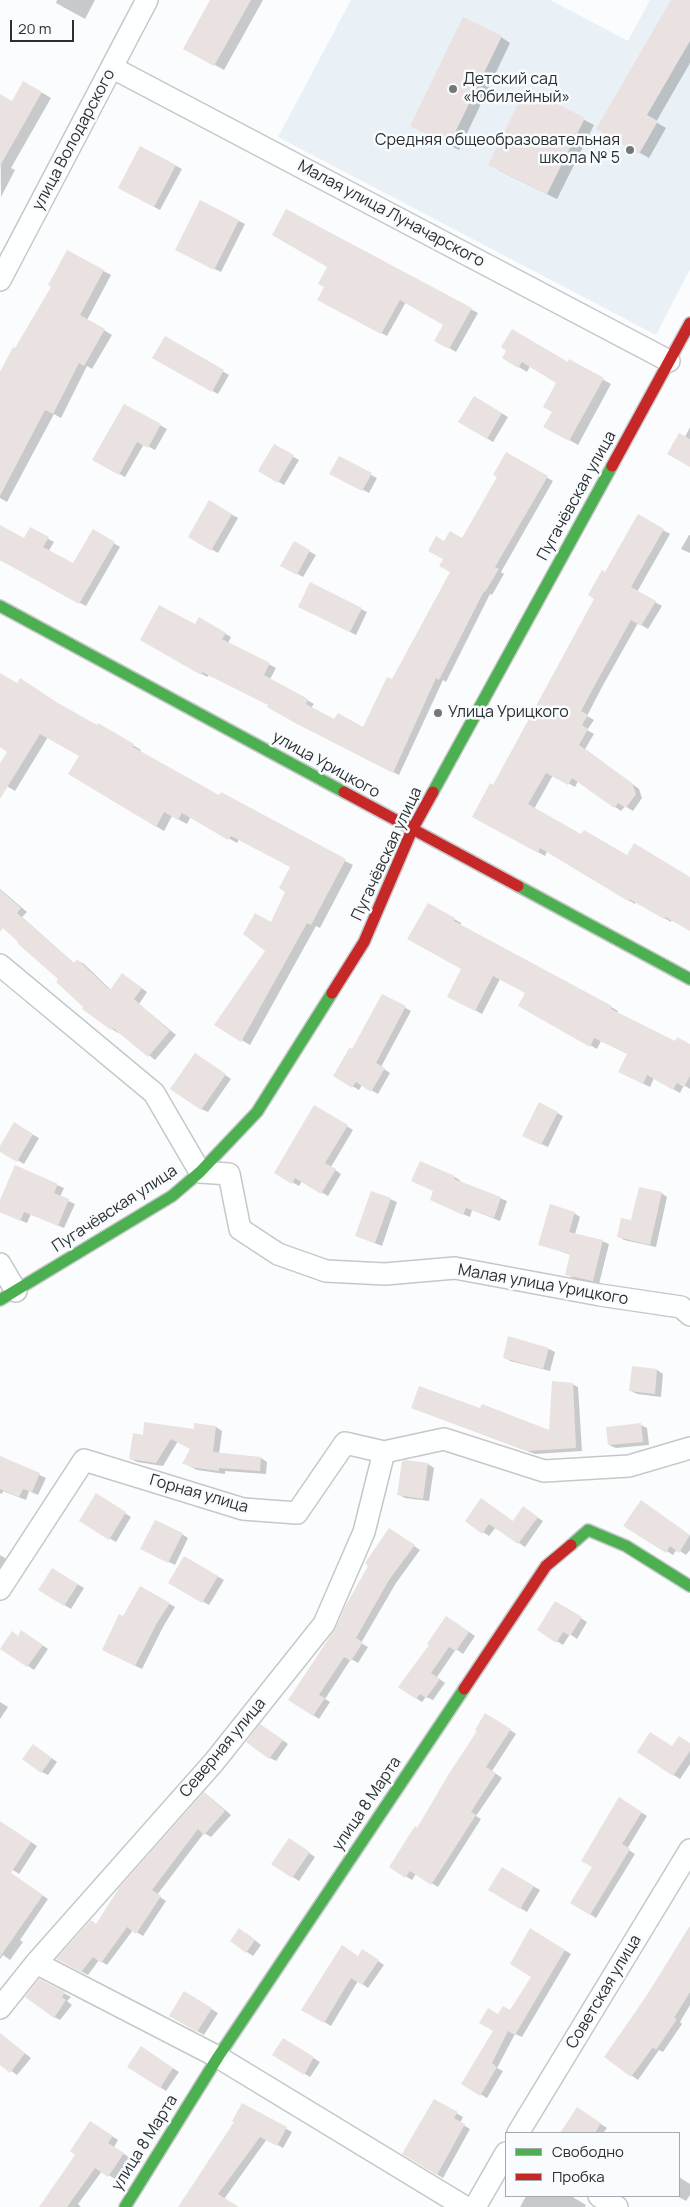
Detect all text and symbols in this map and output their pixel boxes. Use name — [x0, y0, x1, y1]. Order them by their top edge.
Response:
scale bar — [12, 10, 76, 42]
text: 20 m — [18, 18, 51, 39]
street label: улица Володарского — [29, 66, 119, 214]
place label: Детский сад «Юбилейный» — [463, 70, 570, 108]
marker: Детский сад «Юбилейный» — [447, 83, 459, 95]
place label: Средняя общеобразовательная школа № 5 — [375, 131, 620, 169]
marker: Средняя общеобразовательная школа № 5 — [624, 144, 636, 156]
street label: Малая улица Луначарского — [294, 157, 488, 271]
street label: Пугачёвская улица — [533, 428, 621, 564]
place label: Улица Урицкого — [448, 703, 569, 723]
marker: Улица Урицкого — [432, 707, 444, 719]
street label: улица Урицкого — [269, 727, 383, 803]
street label: Пугачёвская улица — [348, 784, 426, 924]
street label: Пугачёвская улица — [49, 1161, 181, 1257]
street label: Малая улица Урицкого — [456, 1261, 630, 1309]
street label: Горная улица — [147, 1471, 251, 1517]
street label: Северная улица — [176, 1694, 270, 1802]
street label: улица 8 Марта — [328, 1753, 406, 1855]
street label: Советская улица — [562, 1932, 646, 2052]
street label: улица 8 Марта — [108, 2092, 182, 2194]
legend — [505, 2132, 680, 2197]
text: Свободно — [552, 2141, 624, 2162]
text: Пробка — [552, 2166, 605, 2187]

